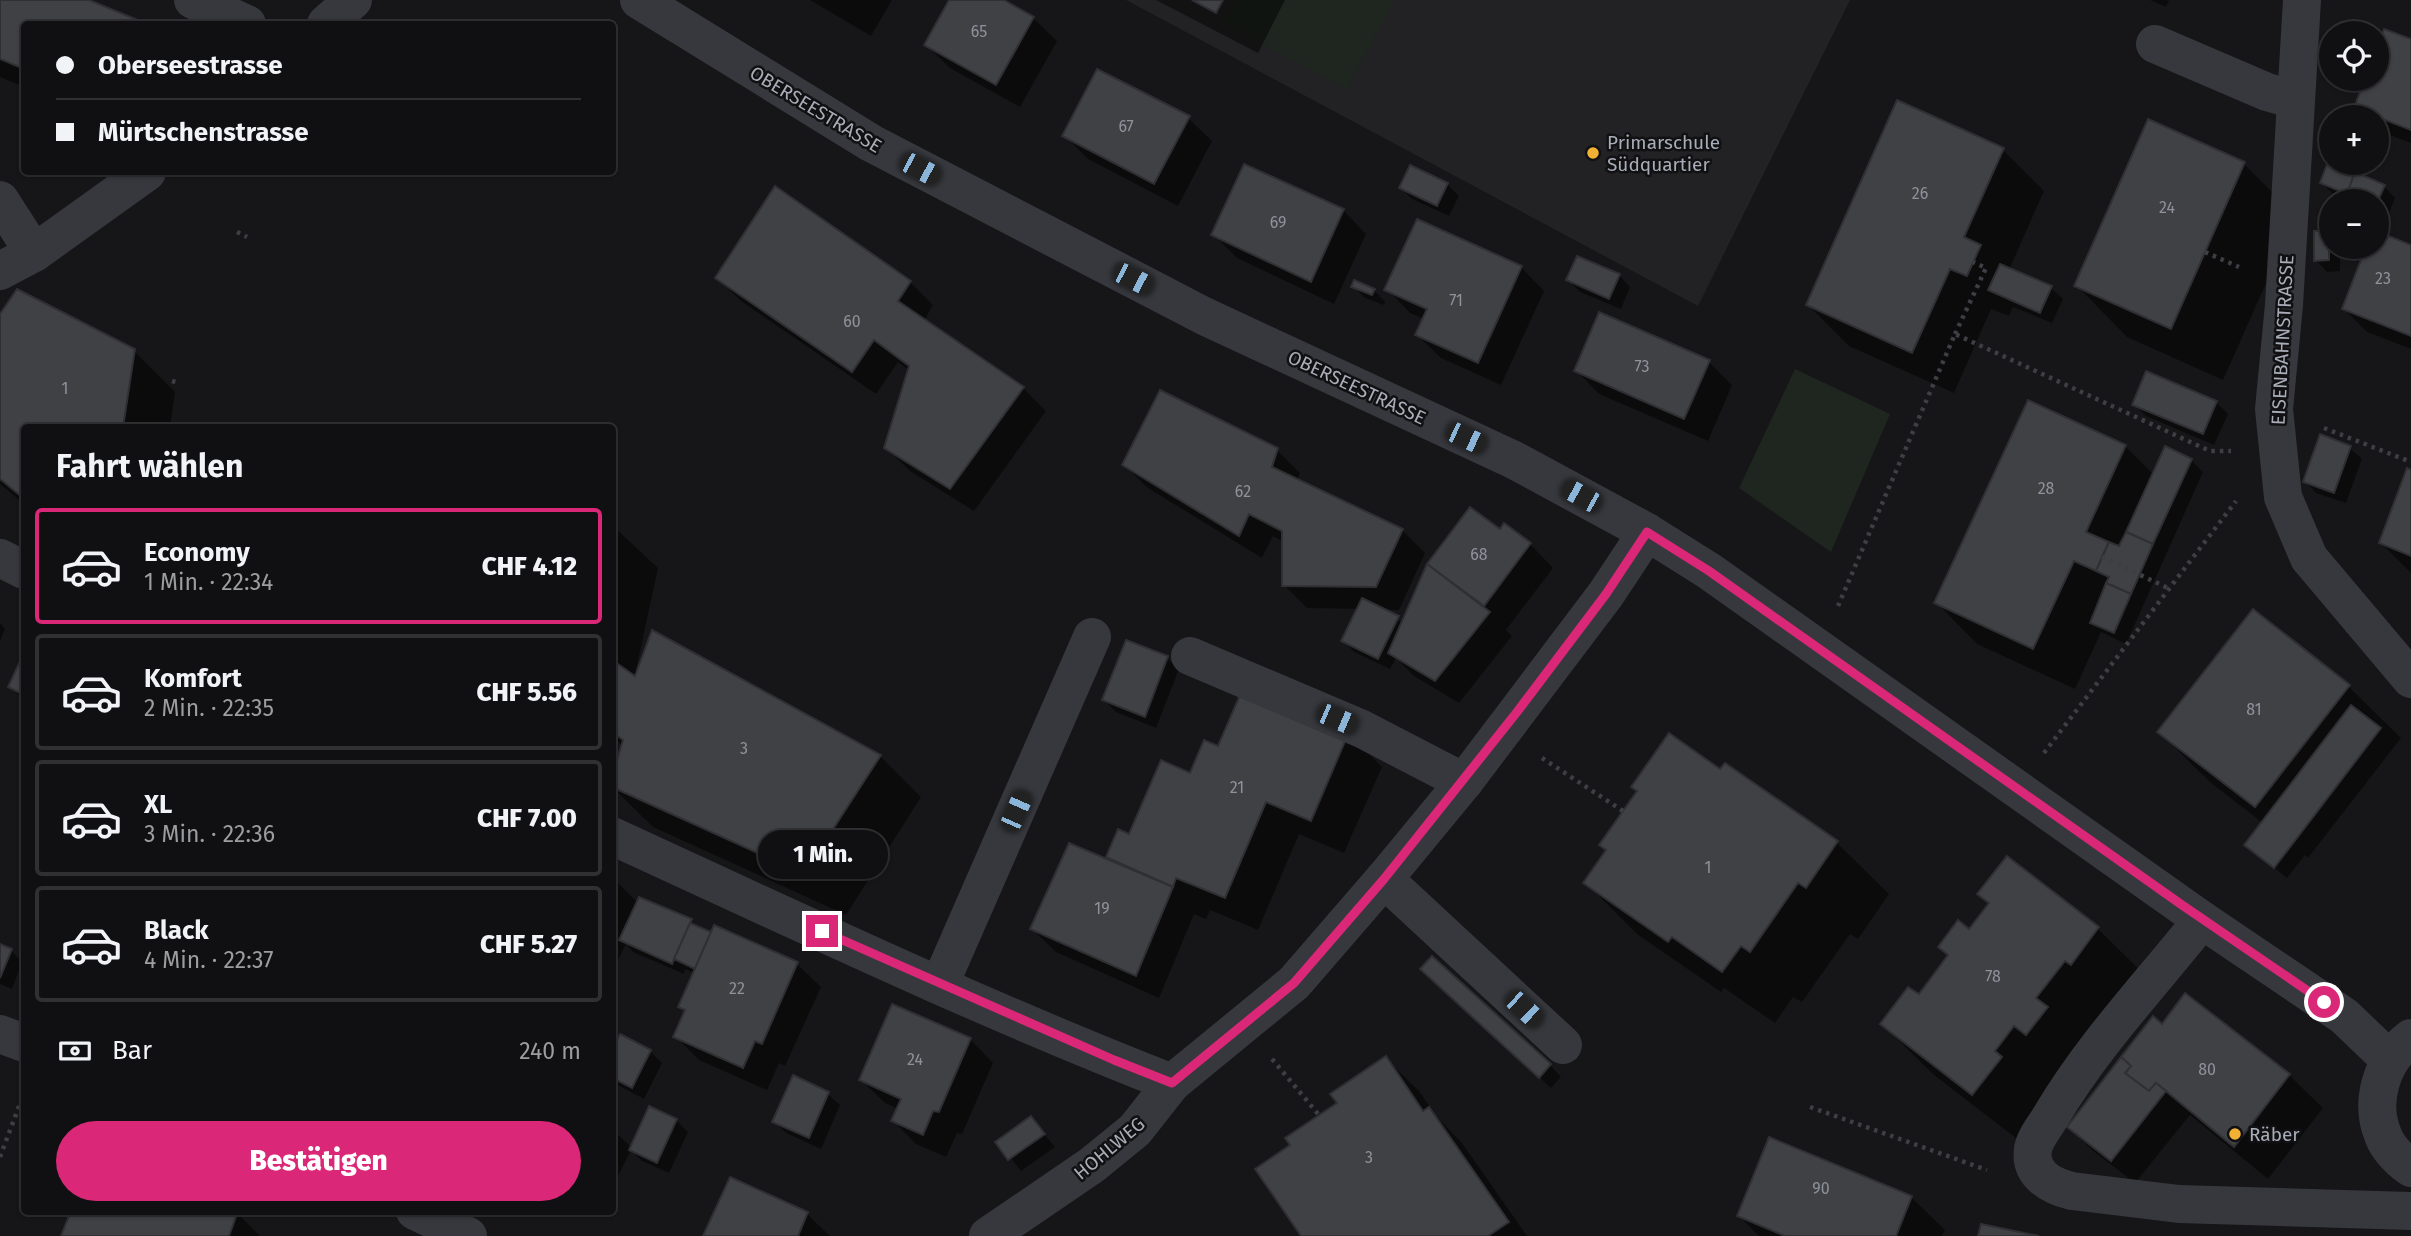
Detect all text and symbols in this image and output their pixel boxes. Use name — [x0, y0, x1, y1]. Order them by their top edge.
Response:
map controls — [2319, 21, 2389, 259]
button: locate — [2319, 21, 2389, 91]
house number: 65 — [971, 22, 987, 41]
text: Oberseestrasse — [98, 50, 283, 81]
street label: OBERSEESTRASSE — [746, 61, 886, 158]
button: + — [2319, 105, 2389, 175]
text: Mürtschenstrasse — [98, 117, 309, 148]
house number: 67 — [1118, 117, 1134, 136]
place label: Primarschule Südquartier — [1607, 131, 1720, 176]
marker: Primarschule Südquartier — [1585, 145, 1601, 161]
car — [897, 150, 944, 188]
house number: 26 — [1912, 184, 1928, 203]
button: − — [2319, 189, 2389, 259]
house number: 24 — [2159, 198, 2175, 217]
house number: 69 — [1270, 213, 1286, 232]
street label: EISENBAHNSTRASSE — [2267, 254, 2298, 426]
car — [1110, 260, 1157, 298]
house number: 23 — [2375, 269, 2391, 288]
house number: 71 — [1449, 291, 1463, 310]
house number: 60 — [843, 312, 861, 331]
street label: OBERSEESTRASSE — [1284, 345, 1429, 429]
house number: 73 — [1635, 357, 1649, 376]
house number: 1 — [62, 379, 68, 398]
car — [1443, 420, 1490, 456]
text: Fahrt wählen — [56, 447, 243, 485]
car — [1558, 477, 1605, 515]
house number: 28 — [2038, 479, 2055, 498]
house number: 62 — [1235, 482, 1251, 501]
icon: car — [60, 535, 123, 598]
text: Economy — [144, 537, 250, 568]
house number: 68 — [1470, 545, 1488, 564]
text: CHF 4.12 — [482, 551, 577, 582]
text: 1 Min. · 22:34 — [144, 568, 273, 596]
icon: car — [60, 661, 123, 724]
text: Komfort — [144, 663, 242, 694]
text: CHF 5.56 — [476, 677, 577, 708]
text: 2 Min. · 22:35 — [144, 694, 274, 722]
house number: 81 — [2246, 700, 2262, 719]
car — [1314, 701, 1361, 737]
house number: 3 — [740, 739, 748, 758]
house number: 21 — [1230, 778, 1244, 797]
icon: car — [60, 787, 123, 850]
car — [998, 788, 1035, 834]
text: XL — [144, 789, 172, 820]
text: CHF 7.00 — [477, 803, 577, 834]
text: 3 Min. · 22:36 — [144, 820, 275, 848]
callout: 1 Min. — [757, 830, 887, 878]
text: 1 Min. — [793, 840, 853, 868]
house number: 1 — [1705, 858, 1711, 877]
house number: 19 — [1094, 899, 1110, 918]
icon: car — [60, 913, 123, 976]
text: Black — [144, 915, 209, 946]
route end — [806, 915, 838, 947]
text: CHF 5.27 — [480, 929, 577, 960]
text: 4 Min. · 22:37 — [144, 946, 274, 974]
house number: 78 — [1985, 967, 2001, 986]
house number: 22 — [729, 979, 745, 998]
route start — [2308, 986, 2340, 1018]
car — [1502, 987, 1547, 1031]
icon: cash — [56, 1032, 94, 1070]
text: Bar — [112, 1035, 152, 1066]
text: 240 m — [519, 1037, 581, 1065]
house number: 24 — [907, 1050, 923, 1069]
house number: 80 — [2198, 1060, 2216, 1079]
street label: HOHLWEG — [1069, 1112, 1149, 1185]
button: Bestätigen — [56, 1121, 581, 1201]
place label: Räber — [2249, 1123, 2300, 1146]
marker: Räber — [2227, 1126, 2243, 1142]
house number: 3 — [1365, 1148, 1373, 1167]
house number: 90 — [1812, 1179, 1830, 1198]

